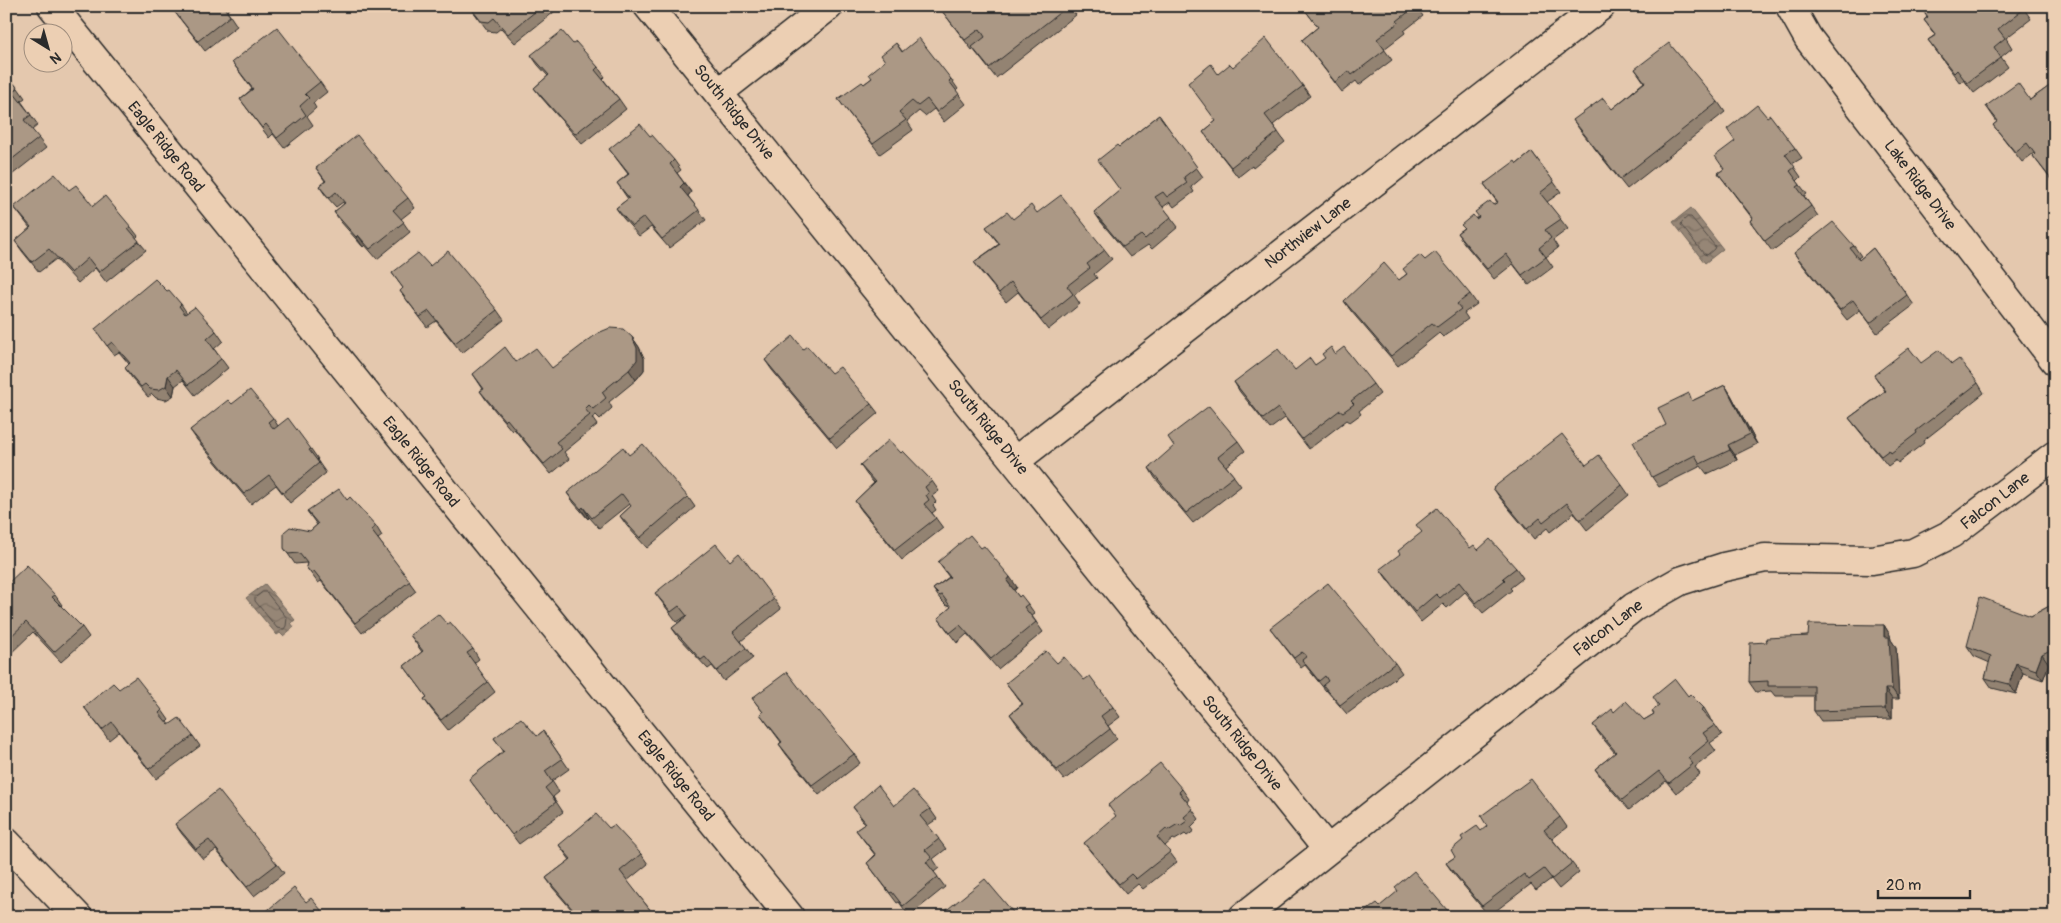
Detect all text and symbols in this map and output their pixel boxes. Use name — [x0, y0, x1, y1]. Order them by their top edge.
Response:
north arrow — [22, 22, 72, 72]
text: N — [47, 48, 64, 68]
street label: South Ridge Drive — [689, 60, 779, 164]
street label: Eagle Ridge Road — [123, 97, 209, 197]
street label: Lake Ridge Drive — [1880, 136, 1961, 234]
street label: Northview Lane — [1261, 193, 1355, 273]
street label: South Ridge Drive — [943, 375, 1033, 479]
street label: Eagle Ridge Road — [378, 412, 464, 512]
street label: Falcon Lane — [1957, 468, 2034, 534]
street label: Falcon Lane — [1569, 595, 1647, 661]
street label: South Ridge Drive — [1197, 691, 1287, 795]
street label: Eagle Ridge Road — [633, 726, 719, 826]
scale bar — [1878, 868, 1971, 900]
text: 20 m — [1886, 876, 1921, 895]

